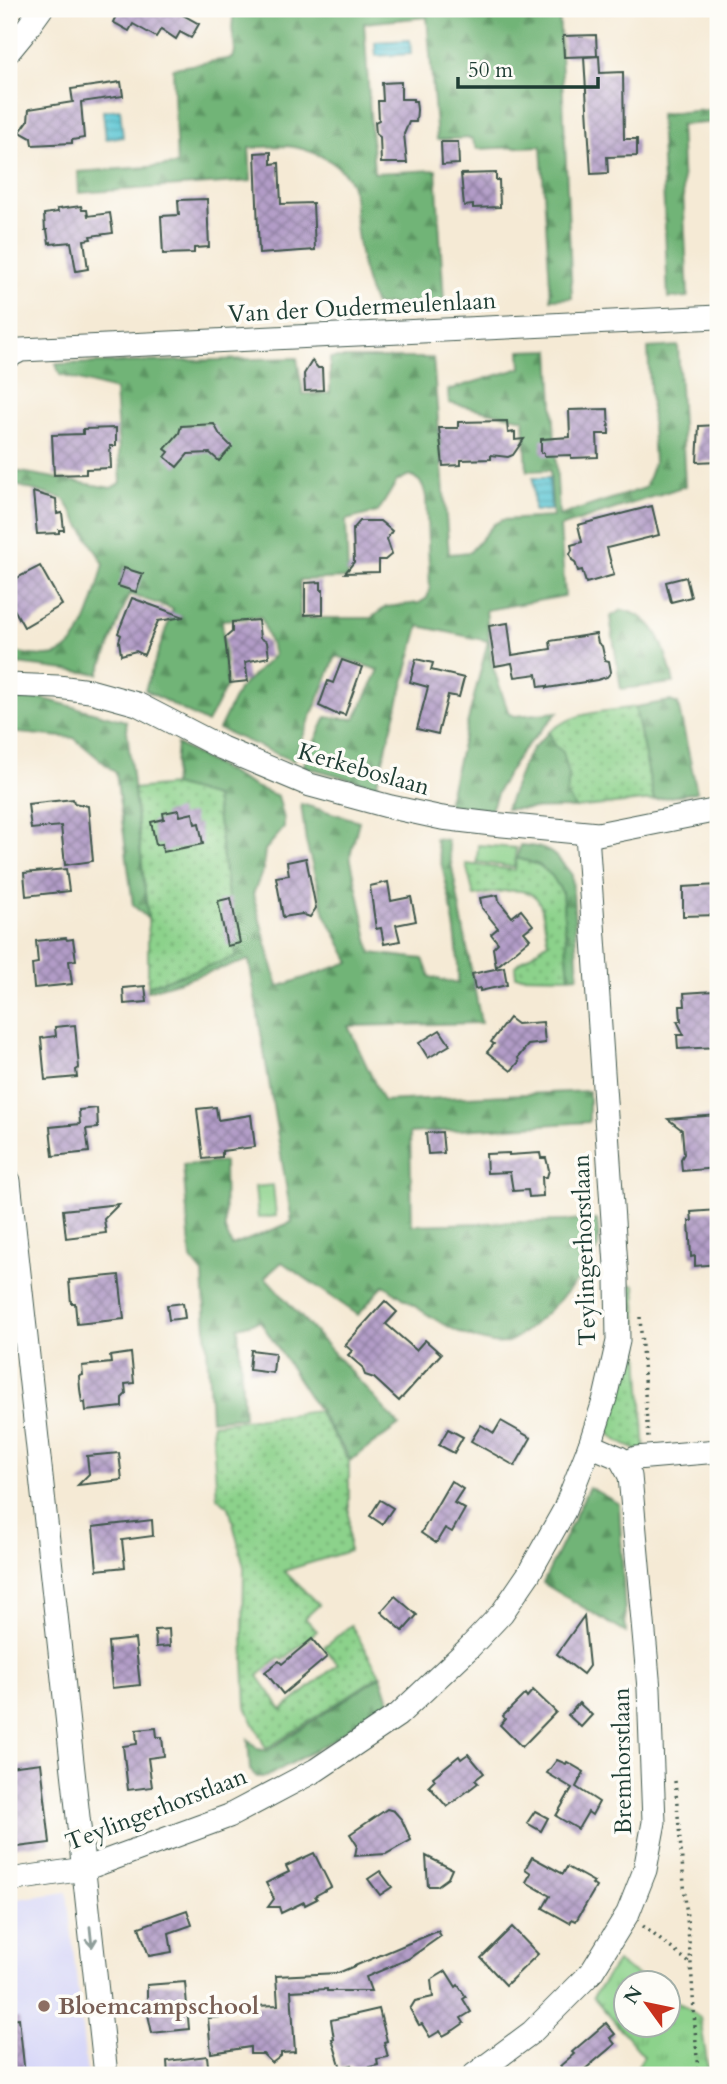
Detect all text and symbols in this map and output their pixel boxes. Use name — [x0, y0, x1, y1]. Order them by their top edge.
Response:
scale bar — [458, 46, 598, 90]
text: 50 m — [468, 56, 513, 85]
street label: Van der Oudermeulenlaan — [227, 284, 497, 331]
street label: Kerkeboslaan — [294, 735, 434, 804]
street label: Teylingerhorstlaan — [565, 1153, 604, 1346]
street label: Bremhorstlaan — [605, 1687, 640, 1835]
street label: Teylingerhorstlaan — [61, 1760, 252, 1859]
one-way arrow — [85, 1925, 98, 1948]
north arrow — [612, 1968, 682, 2038]
text: N — [618, 1981, 649, 2009]
place label: Bloemcampschool — [58, 1990, 259, 2023]
marker: Bloemcampschool — [36, 1998, 52, 2014]

